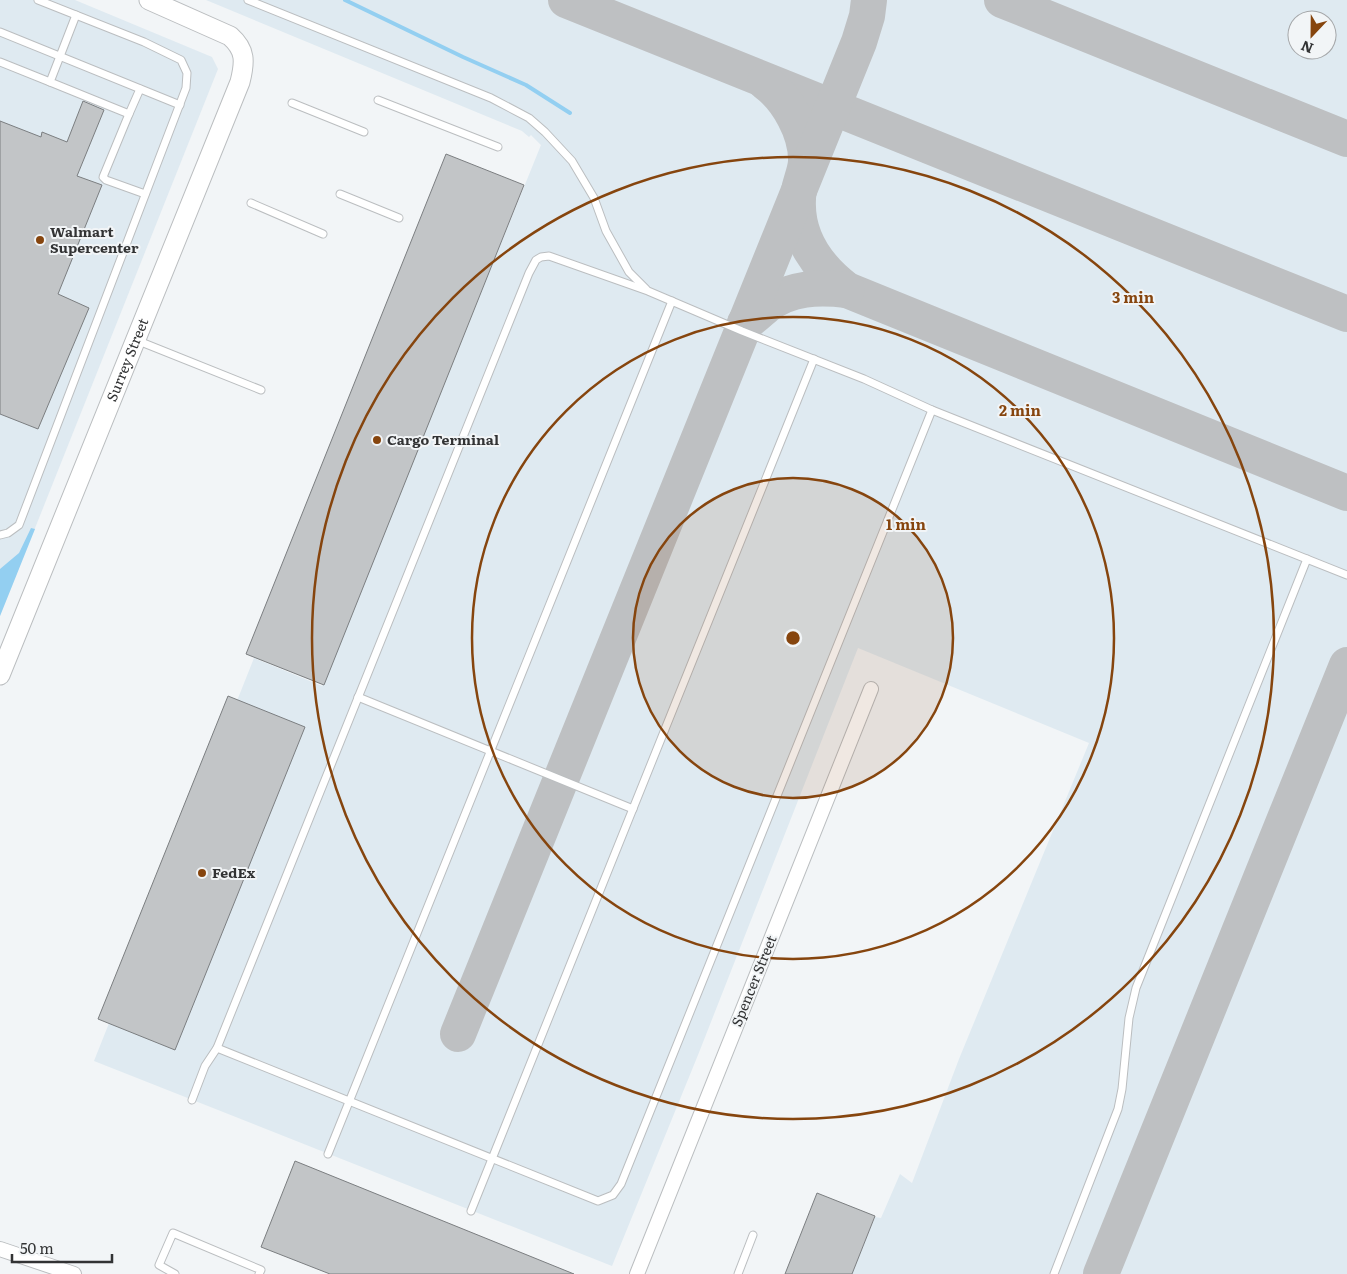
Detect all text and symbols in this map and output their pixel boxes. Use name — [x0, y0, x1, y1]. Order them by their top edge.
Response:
north arrow — [1287, 10, 1337, 60]
text: N — [1297, 36, 1316, 59]
place label: Walmart Supercenter — [50, 221, 139, 257]
marker: Walmart Supercenter — [34, 234, 46, 246]
text: 3 min — [1112, 285, 1155, 308]
street label: Surrey Street — [101, 314, 153, 404]
text: 2 min — [999, 398, 1042, 421]
place label: Cargo Terminal — [387, 429, 499, 449]
marker: Cargo Terminal — [371, 434, 383, 446]
text: 1 min — [886, 512, 927, 535]
centre of rings — [784, 629, 802, 647]
place label: FedEx — [212, 862, 256, 882]
marker: FedEx — [196, 867, 208, 879]
street label: Spencer Street — [726, 932, 781, 1029]
scale bar — [12, 1232, 112, 1264]
text: 50 m — [20, 1236, 54, 1259]

